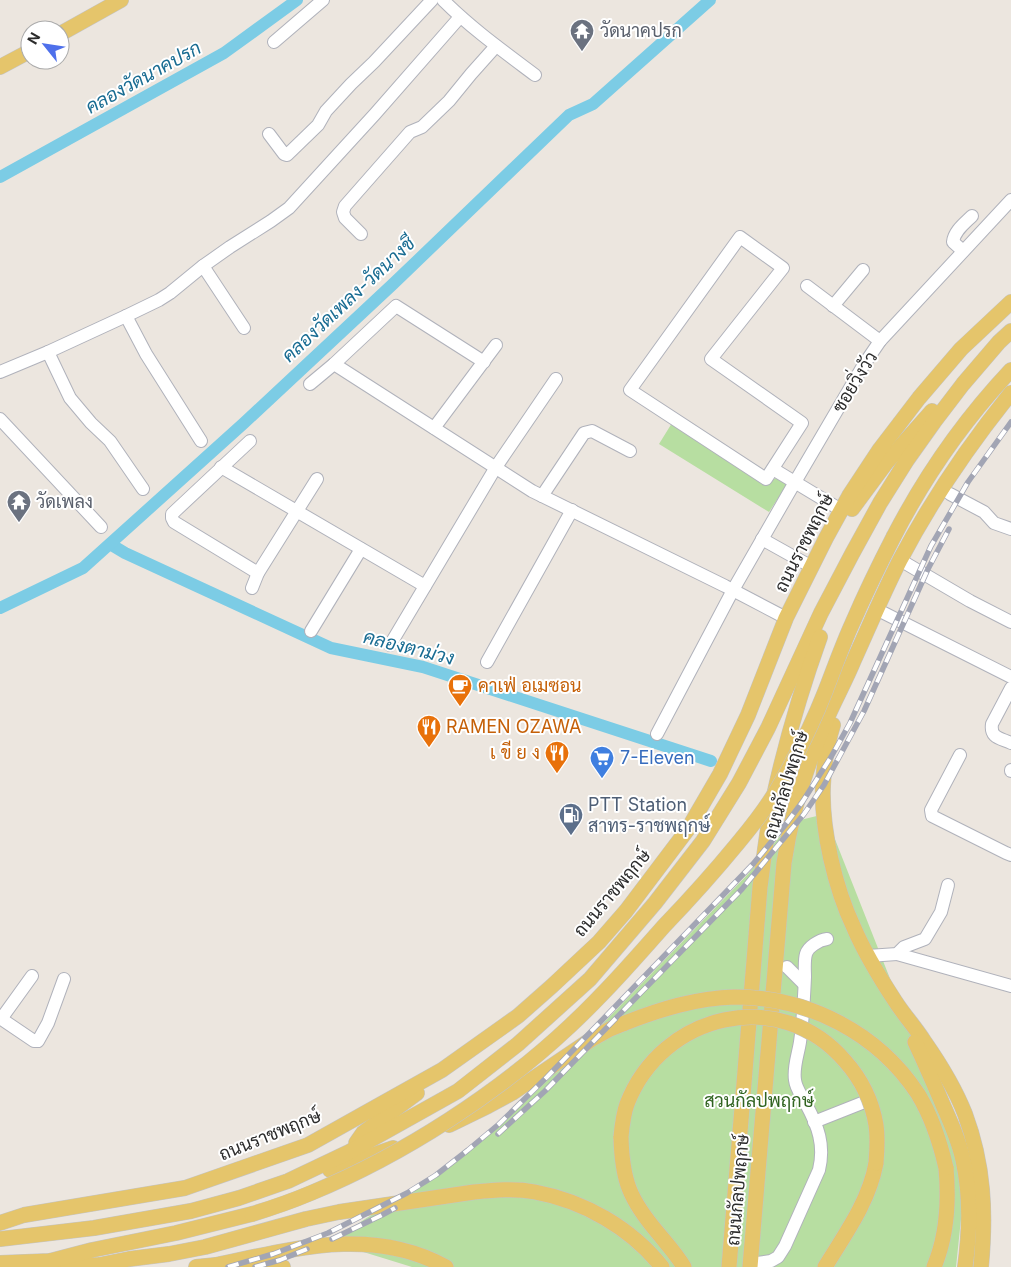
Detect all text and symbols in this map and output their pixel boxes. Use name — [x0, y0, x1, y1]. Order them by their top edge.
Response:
temple icon: วัดนาคปรก — [569, 18, 595, 52]
north arrow — [20, 20, 70, 70]
place label: วัดนาคปรก — [600, 20, 682, 41]
text: N — [23, 29, 43, 47]
water label: คลองวัดนาคปรก — [81, 36, 205, 119]
water label: คลองวัดเพลง-วัดนางชี — [276, 230, 420, 367]
street label: ซอยวิ่งวัว — [824, 345, 881, 416]
street label: ถนนราชพฤกษ์ — [768, 488, 839, 596]
temple icon: วัดเพลง — [6, 489, 32, 523]
place label: วัดเพลง — [36, 491, 93, 512]
water label: คลองตาม่วง — [361, 625, 457, 670]
cafe icon: คาเฟ่ อเมซอน — [447, 673, 473, 707]
place label: คาเฟ่ อเมซอน — [478, 675, 582, 696]
restaurant icon: RAMEN OZAWA — [416, 714, 442, 748]
place label: RAMEN OZAWA — [446, 716, 581, 737]
street label: ถนนกัลปพฤกษ์ — [757, 727, 813, 842]
place label: เ ขี ย ง — [490, 740, 540, 763]
restaurant icon: เ ขี ย ง — [544, 740, 570, 774]
supermarket icon: 7-Eleven — [589, 745, 615, 779]
place label: 7-Eleven — [620, 747, 695, 768]
place label: PTT Station สาทร-ราชพฤกษ์ — [588, 794, 711, 837]
fuel station icon: PTT Station สาทร-ราชพฤกษ์ — [558, 802, 584, 836]
street label: ถนนราชพฤกษ์ — [567, 843, 656, 941]
park label: สวนกัลปพฤกษ์ — [704, 1088, 815, 1112]
street label: ถนนราชพฤกษ์ — [215, 1102, 325, 1165]
street label: ถนนกัลปพฤกษ์ — [720, 1132, 754, 1247]

